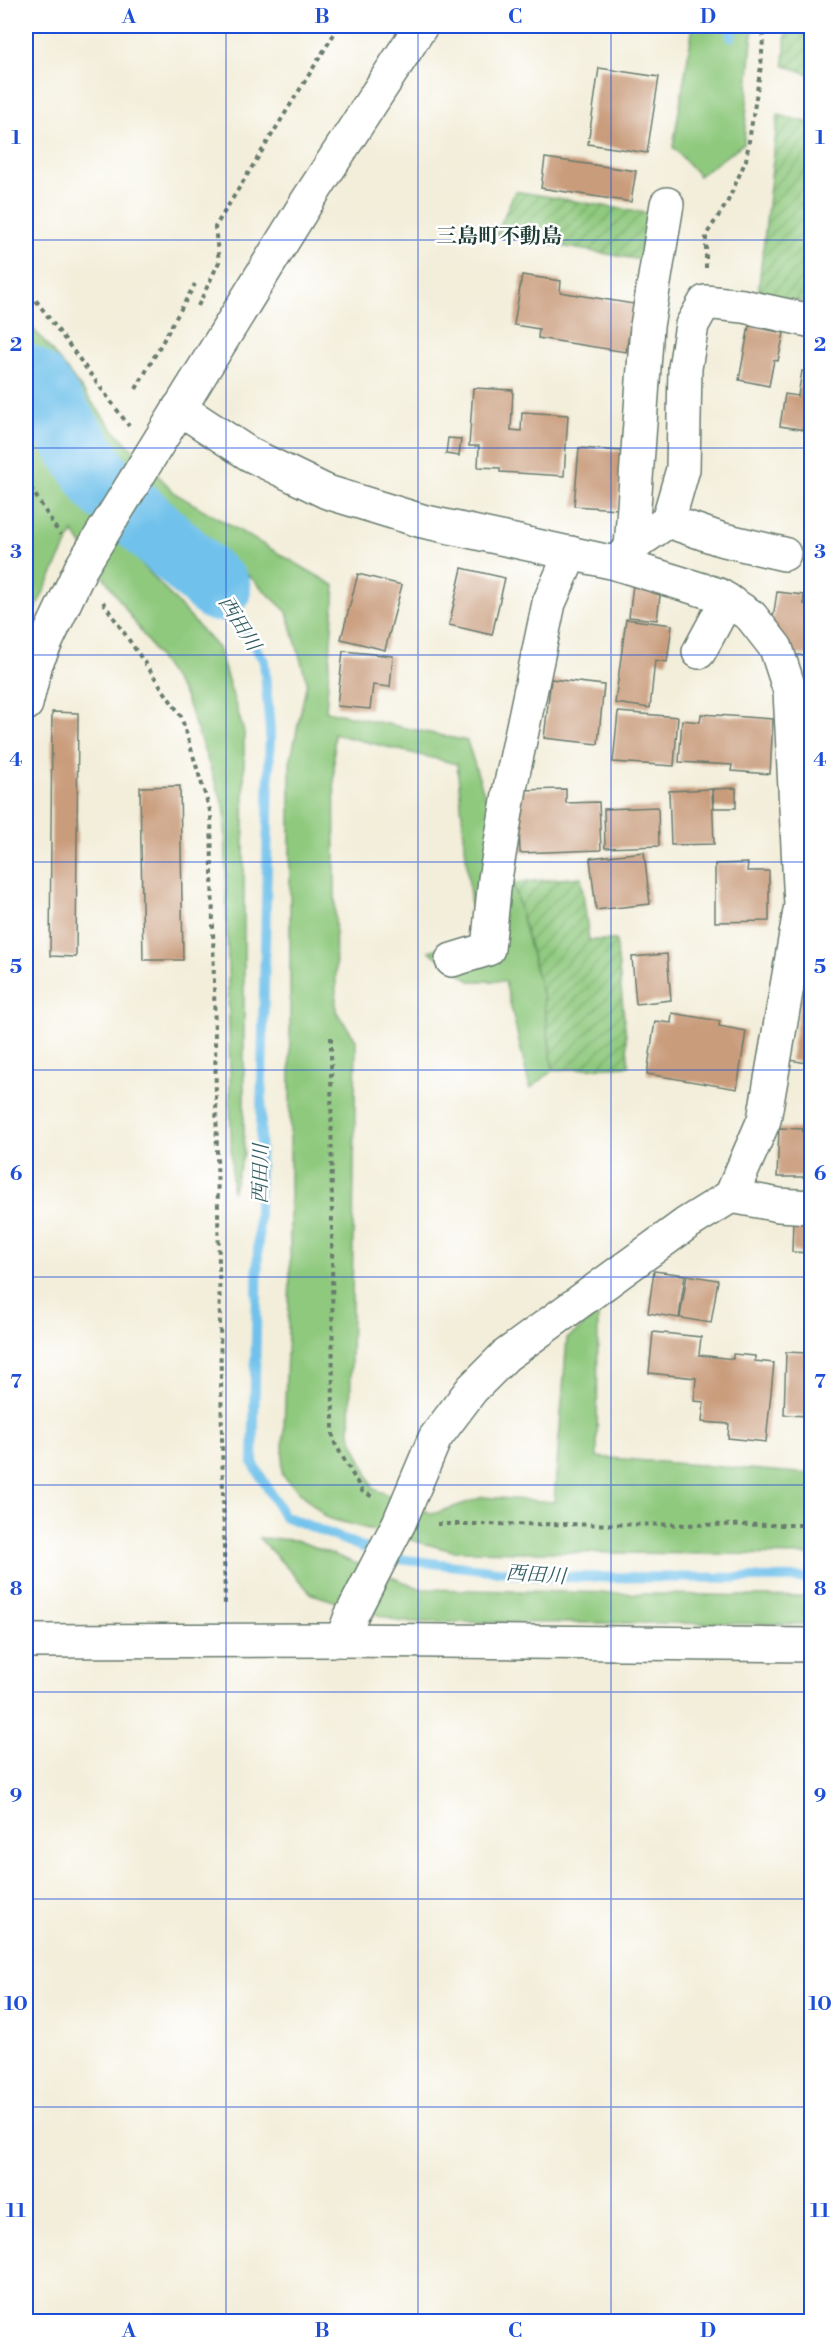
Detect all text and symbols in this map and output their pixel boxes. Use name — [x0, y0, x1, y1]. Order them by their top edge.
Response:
text: A — [121, 5, 137, 30]
text: B — [314, 5, 330, 30]
text: C — [508, 5, 522, 30]
text: D — [700, 5, 716, 30]
text: 1 — [11, 126, 21, 151]
text: 1 — [815, 126, 825, 151]
district label: 三島町不動島 — [436, 224, 562, 250]
text: 2 — [10, 333, 22, 358]
text: 2 — [814, 333, 826, 358]
text: 3 — [10, 540, 22, 565]
text: 3 — [814, 540, 826, 565]
water label: 西田川 — [212, 592, 266, 658]
text: 4 — [9, 748, 23, 773]
text: 4 — [813, 748, 827, 773]
text: 5 — [10, 955, 22, 980]
text: 5 — [814, 955, 826, 980]
water label: 西田川 — [248, 1142, 275, 1204]
text: 6 — [10, 1162, 23, 1187]
text: 6 — [814, 1162, 827, 1187]
text: 7 — [10, 1370, 22, 1395]
text: 7 — [814, 1370, 826, 1395]
water label: 西田川 — [505, 1561, 569, 1590]
text: 8 — [10, 1577, 23, 1602]
text: 8 — [814, 1577, 827, 1602]
text: 9 — [10, 1784, 22, 1809]
text: 9 — [814, 1784, 826, 1809]
text: 10 — [4, 1992, 28, 2017]
text: 10 — [808, 1992, 832, 2017]
text: 11 — [6, 2199, 26, 2224]
text: 11 — [810, 2199, 830, 2224]
text: A — [121, 2319, 137, 2344]
text: B — [314, 2319, 330, 2344]
text: C — [508, 2319, 522, 2344]
text: D — [700, 2319, 716, 2344]

